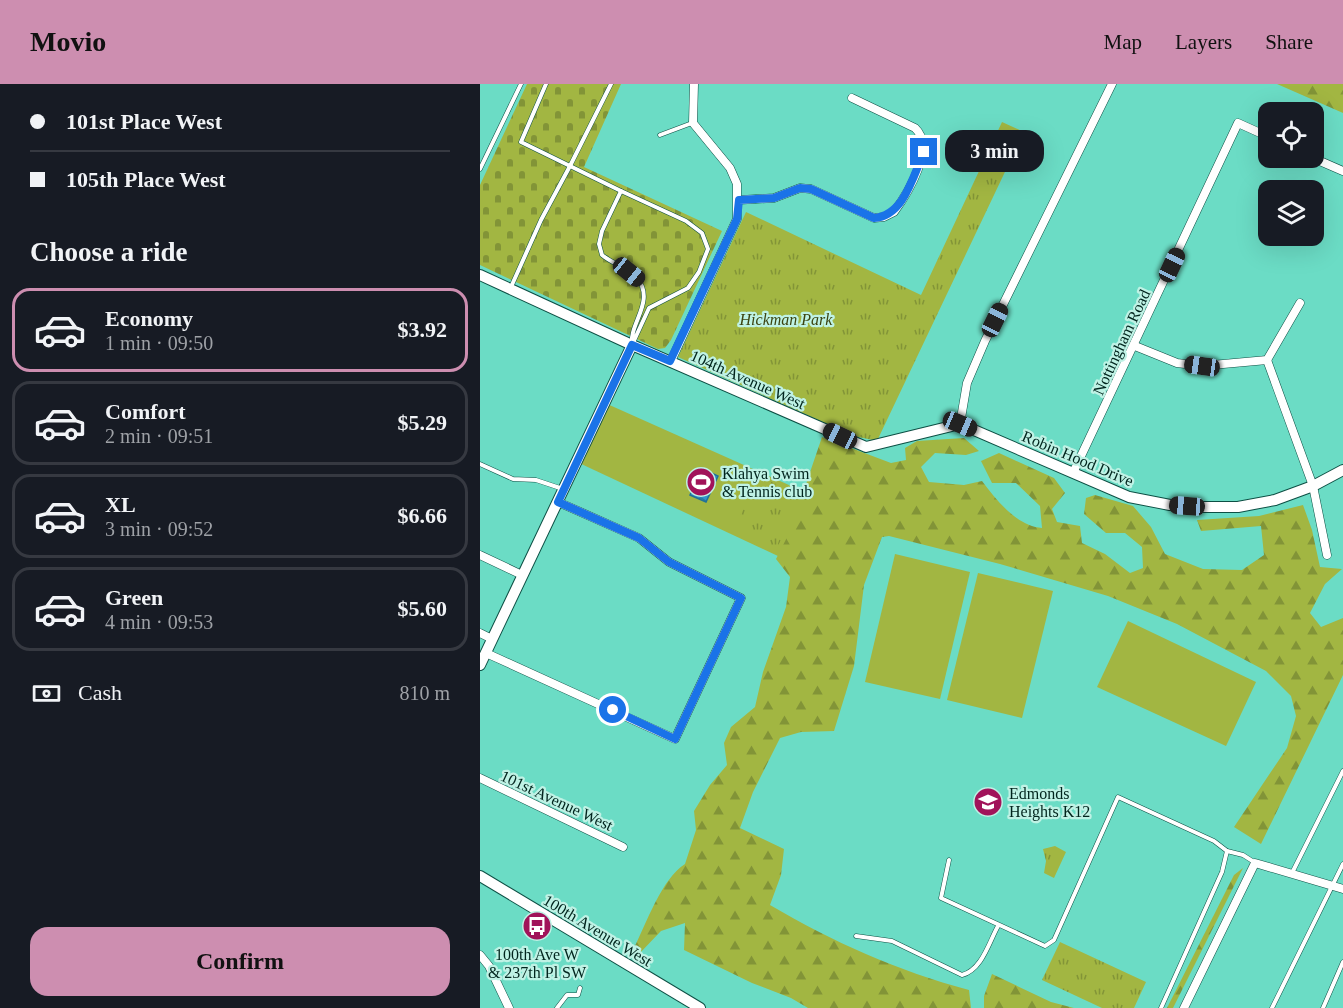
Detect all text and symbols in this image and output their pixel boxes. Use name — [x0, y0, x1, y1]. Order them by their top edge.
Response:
text: Movio — [30, 26, 106, 57]
text: Map — [1104, 30, 1142, 54]
text: Layers — [1175, 30, 1232, 54]
text: Share — [1265, 30, 1313, 54]
map controls — [1258, 102, 1324, 246]
button: locate — [1258, 102, 1324, 168]
text: 101st Place West — [66, 109, 222, 134]
callout: 3 min — [945, 131, 1044, 173]
route end — [910, 138, 937, 165]
text: 3 min — [970, 140, 1019, 162]
text: 105th Place West — [66, 167, 226, 192]
button: layers — [1258, 180, 1324, 246]
text: Choose a ride — [30, 237, 188, 267]
car — [1156, 245, 1188, 285]
car — [609, 254, 649, 290]
street label: Nottingham Road — [1090, 287, 1154, 398]
car — [979, 300, 1011, 340]
icon: car — [33, 303, 87, 357]
text: Economy — [105, 306, 193, 331]
park label: Hickman Park — [739, 311, 833, 328]
text: $3.92 — [398, 317, 447, 342]
text: 1 min · 09:50 — [105, 332, 213, 354]
street label: 104th Avenue West — [688, 347, 808, 413]
car — [1183, 355, 1221, 377]
icon: car — [33, 396, 87, 450]
text: Comfort — [105, 399, 186, 424]
car — [940, 409, 980, 439]
text: $5.29 — [398, 410, 447, 435]
car — [820, 420, 860, 452]
text: 2 min · 09:51 — [105, 425, 213, 447]
street label: Robin Hood Drive — [1020, 427, 1136, 490]
place label: Klahya Swim & Tennis club — [722, 465, 812, 500]
sports icon: Klahya Swim & Tennis club — [685, 466, 717, 498]
icon: car — [33, 489, 87, 543]
text: XL — [105, 492, 136, 517]
car — [1168, 496, 1206, 516]
text: $6.66 — [398, 503, 447, 528]
text: 3 min · 09:52 — [105, 518, 213, 540]
icon: car — [33, 582, 87, 636]
text: Green — [105, 585, 163, 610]
text: $5.60 — [398, 596, 447, 621]
text: 4 min · 09:53 — [105, 611, 213, 633]
icon: cash — [30, 677, 63, 710]
text: Cash — [78, 680, 122, 705]
text: 810 m — [399, 682, 450, 704]
route start — [599, 696, 626, 723]
street label: 101st Avenue West — [498, 767, 616, 834]
place label: Edmonds Heights K12 — [1009, 785, 1090, 821]
school or university icon: Edmonds Heights K12 — [972, 786, 1004, 818]
street label: 100th Avenue West — [540, 891, 655, 970]
bus stop icon: 100th Ave W & 237th Pl SW — [521, 910, 553, 942]
button: Confirm — [30, 927, 450, 996]
place label: 100th Ave W & 237th Pl SW — [488, 946, 587, 981]

